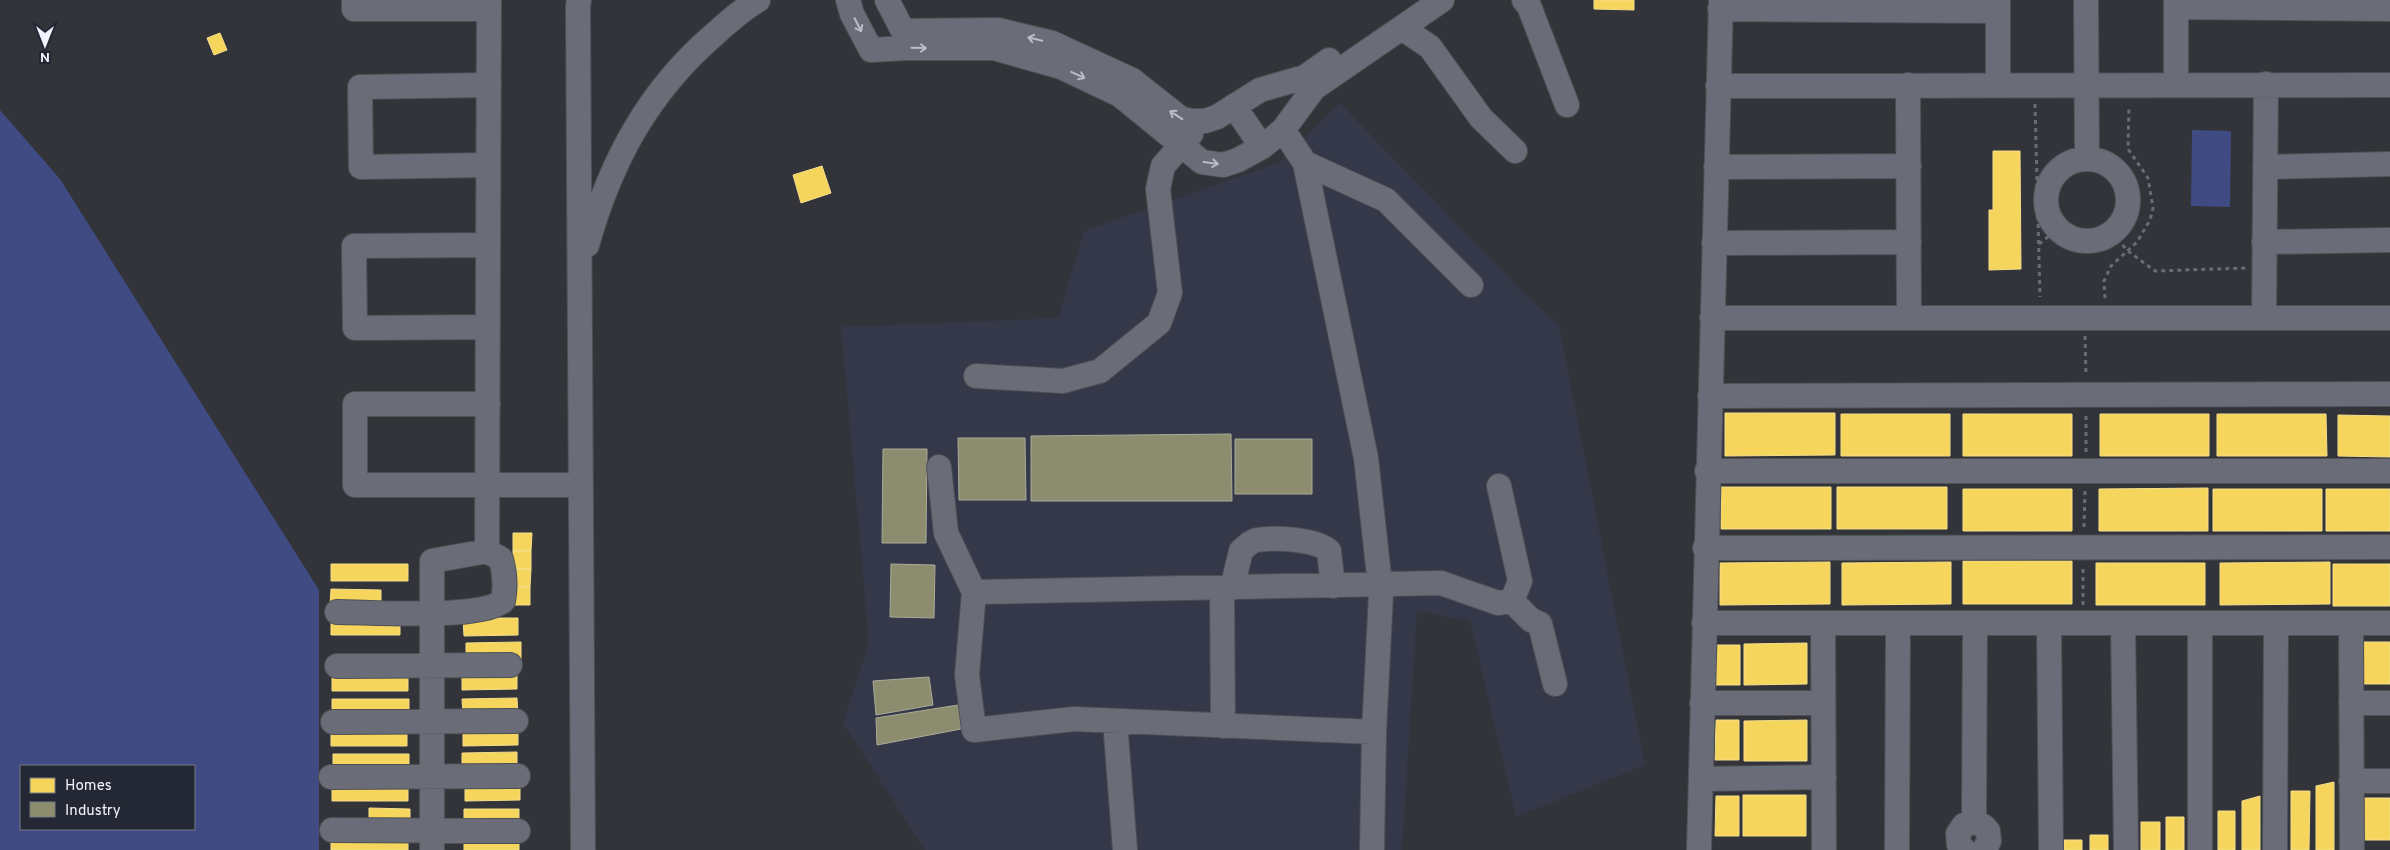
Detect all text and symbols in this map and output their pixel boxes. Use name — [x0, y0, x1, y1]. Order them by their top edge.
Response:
one-way arrow — [853, 18, 863, 33]
north arrow — [20, 20, 70, 70]
one-way arrow — [1027, 33, 1043, 43]
one-way arrow — [911, 43, 927, 53]
text: N — [40, 48, 50, 65]
one-way arrow — [1070, 70, 1085, 80]
one-way arrow — [1170, 109, 1184, 119]
one-way arrow — [1203, 159, 1219, 169]
legend — [20, 765, 195, 830]
text: Homes — [65, 777, 112, 796]
text: Industry — [65, 802, 121, 821]

